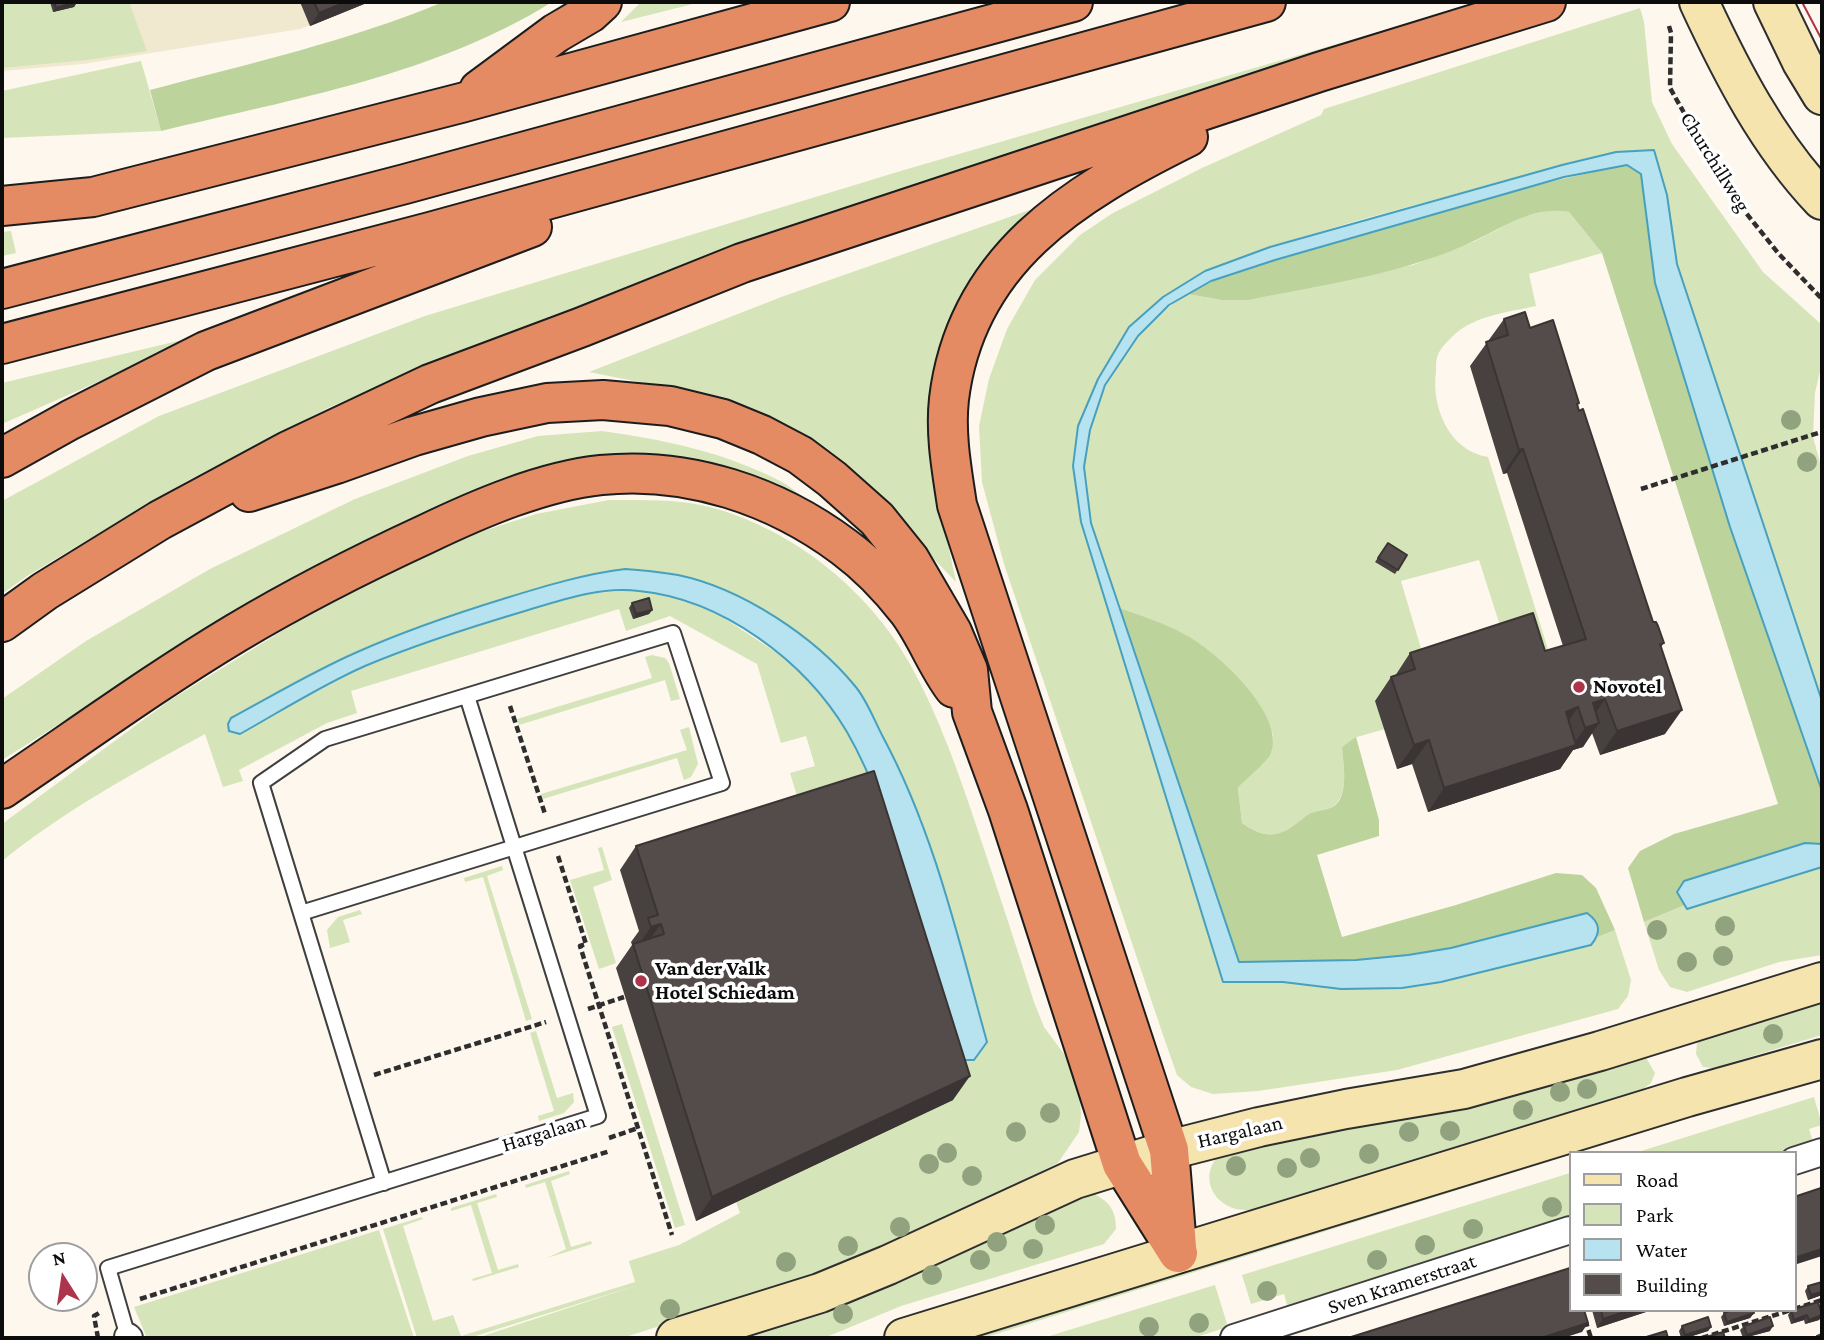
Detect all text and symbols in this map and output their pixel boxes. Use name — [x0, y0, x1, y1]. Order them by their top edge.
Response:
street label: Churchillweg — [1674, 107, 1756, 217]
place label: Novotel — [1593, 674, 1662, 700]
marker: Novotel — [1571, 679, 1587, 695]
place label: Van der Valk Hotel Schiedam — [655, 956, 795, 1006]
marker: Van der Valk Hotel Schiedam — [633, 973, 649, 989]
street label: Hargalaan — [499, 1108, 589, 1158]
street label: Hargalaan — [1195, 1110, 1285, 1154]
legend — [1568, 1151, 1796, 1312]
text: Road — [1636, 1168, 1679, 1192]
text: Park — [1636, 1203, 1673, 1227]
text: Water — [1636, 1238, 1688, 1262]
north arrow — [28, 1242, 98, 1312]
text: N — [50, 1246, 67, 1270]
street label: Sven Kramerstraat — [1325, 1248, 1479, 1320]
text: Building — [1636, 1273, 1708, 1297]

